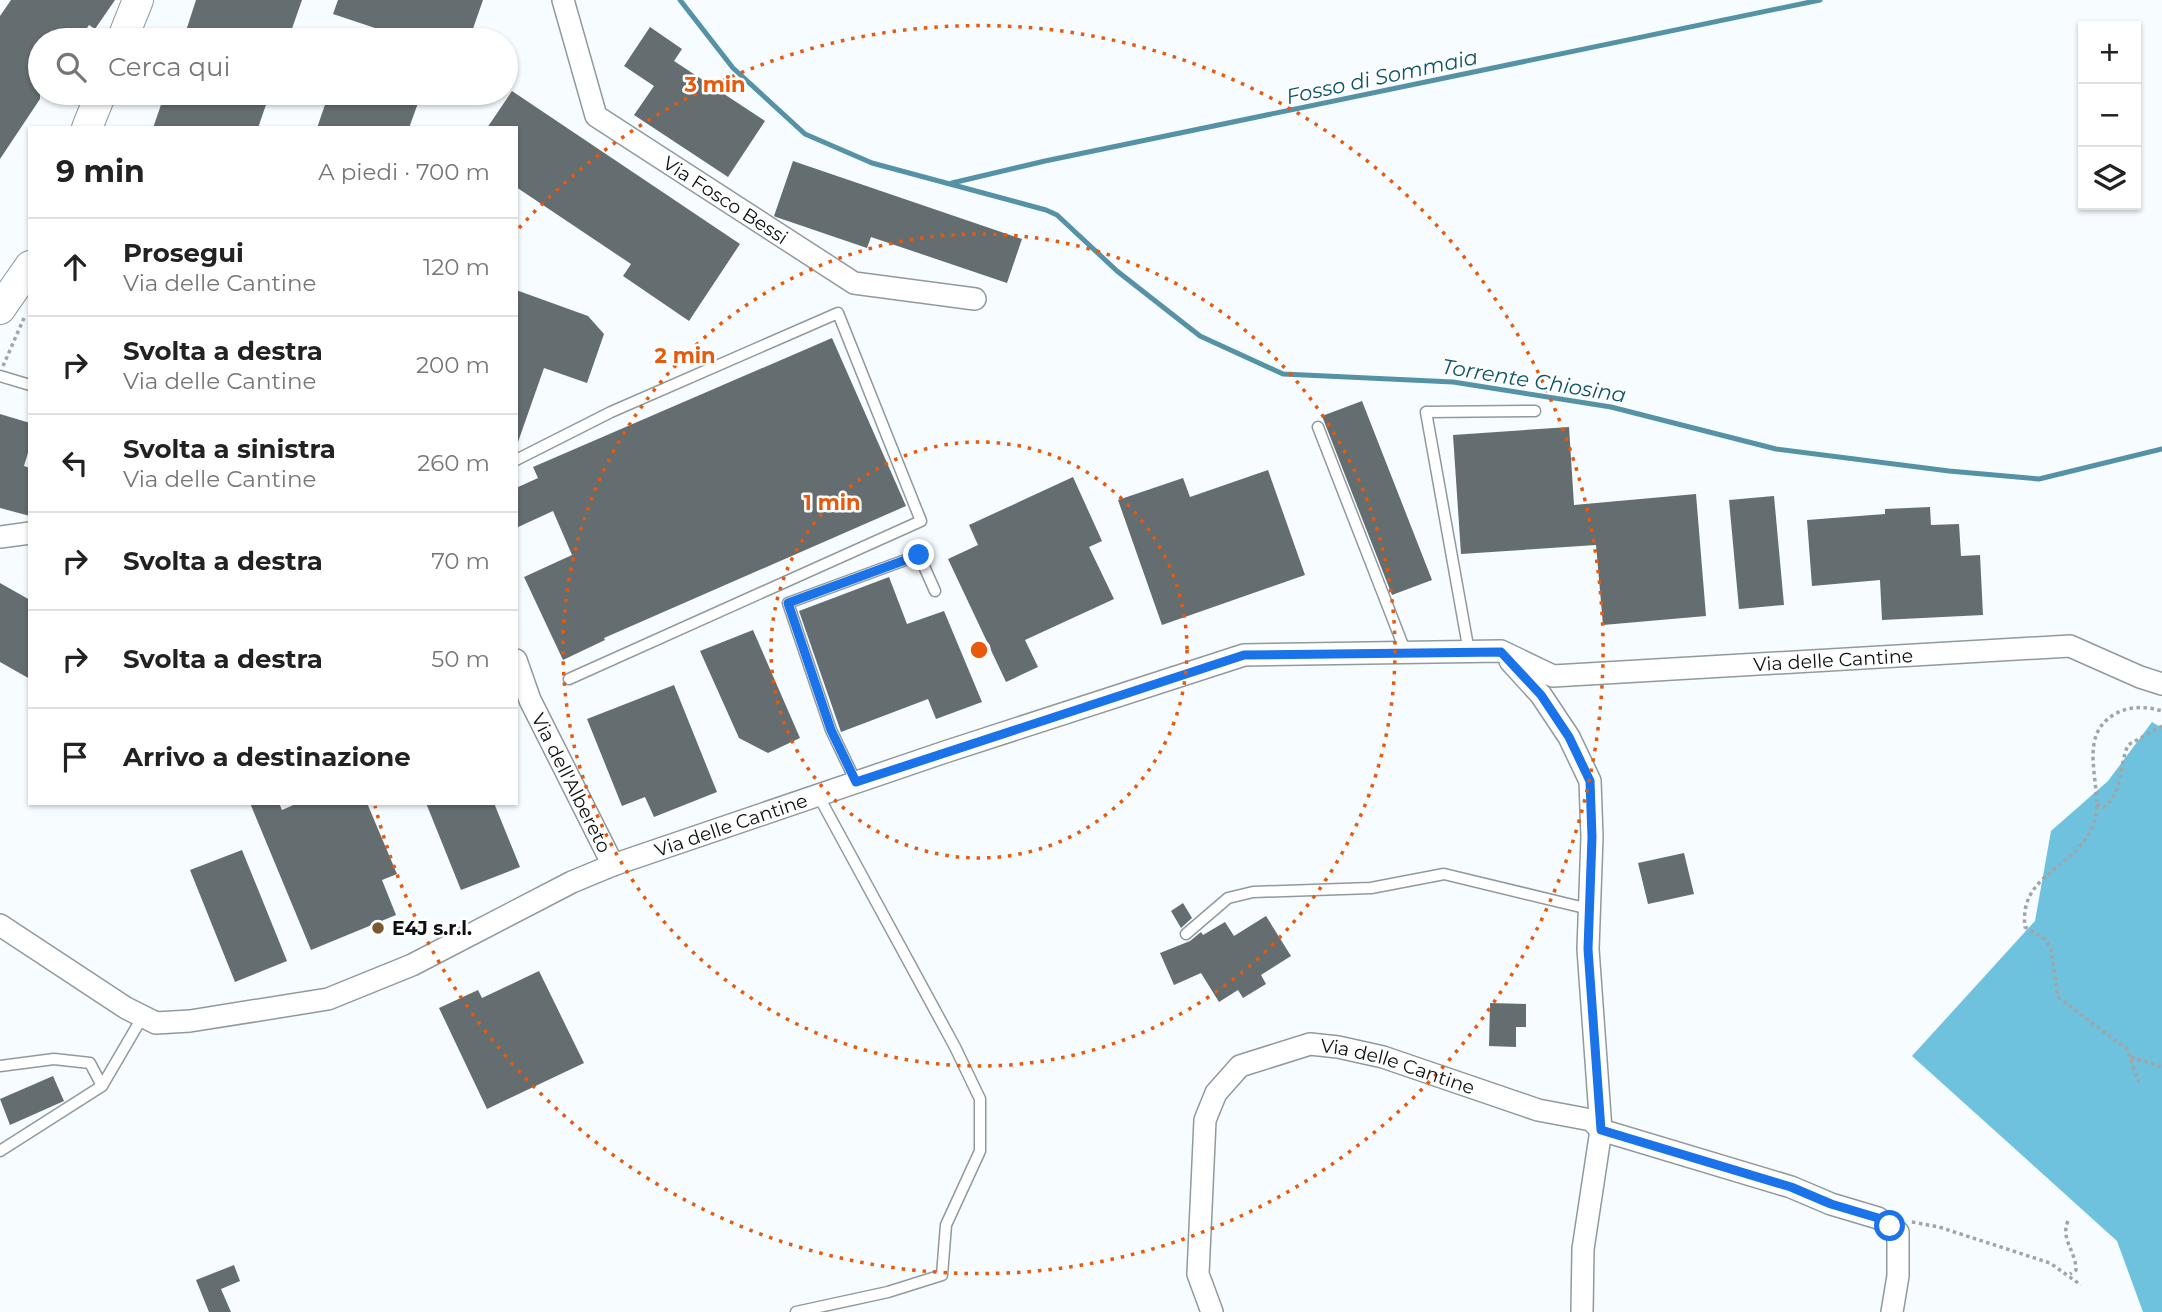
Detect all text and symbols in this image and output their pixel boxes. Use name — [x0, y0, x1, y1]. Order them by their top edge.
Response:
map controls — [2078, 21, 2141, 210]
button: + — [2078, 21, 2141, 84]
search box — [28, 28, 518, 105]
water label: Fosso di Sommaia — [1284, 44, 1480, 109]
icon: search — [52, 48, 90, 86]
text: Cerca qui — [108, 51, 231, 83]
text: 3 min — [683, 72, 746, 97]
button: − — [2078, 84, 2141, 147]
button: layers — [2078, 147, 2141, 210]
street label: Via Fosco Bessi — [659, 152, 792, 249]
text: 9 min — [56, 153, 145, 190]
text: A piedi · 700 m — [318, 158, 490, 186]
text: Prosegui — [123, 237, 244, 269]
icon: ahead — [56, 248, 94, 286]
text: 120 m — [423, 253, 490, 281]
text: Via delle Cantine — [123, 269, 316, 297]
text: Svolta a destra — [123, 335, 323, 367]
text: 2 min — [654, 343, 716, 368]
icon: right — [56, 346, 94, 384]
text: 200 m — [416, 351, 490, 379]
water label: Torrente Chiosina — [1440, 354, 1628, 407]
text: Via delle Cantine — [123, 367, 316, 395]
text: Svolta a sinistra — [123, 433, 336, 465]
icon: left — [56, 444, 94, 482]
text: 260 m — [417, 449, 490, 477]
text: Via delle Cantine — [123, 465, 316, 493]
text: 1 min — [803, 490, 861, 515]
route end — [903, 539, 934, 570]
icon: right — [56, 542, 94, 580]
text: Svolta a destra — [123, 545, 323, 577]
text: 70 m — [431, 547, 490, 575]
centre of rings — [967, 638, 991, 662]
icon: right — [56, 640, 94, 678]
text: Svolta a destra — [123, 643, 323, 675]
street label: Via delle Cantine — [1753, 644, 1914, 676]
text: 50 m — [431, 645, 490, 673]
street label: Via dell'Albereto — [526, 709, 616, 857]
icon: arrive — [56, 738, 94, 776]
text: Arrivo a destinazione — [123, 741, 411, 773]
street label: Via delle Cantine — [652, 789, 810, 862]
place label: E4J s.r.l. — [392, 917, 472, 940]
marker: E4J s.r.l. — [370, 920, 386, 936]
street label: Via delle Cantine — [1319, 1034, 1478, 1100]
route start — [1874, 1210, 1905, 1241]

